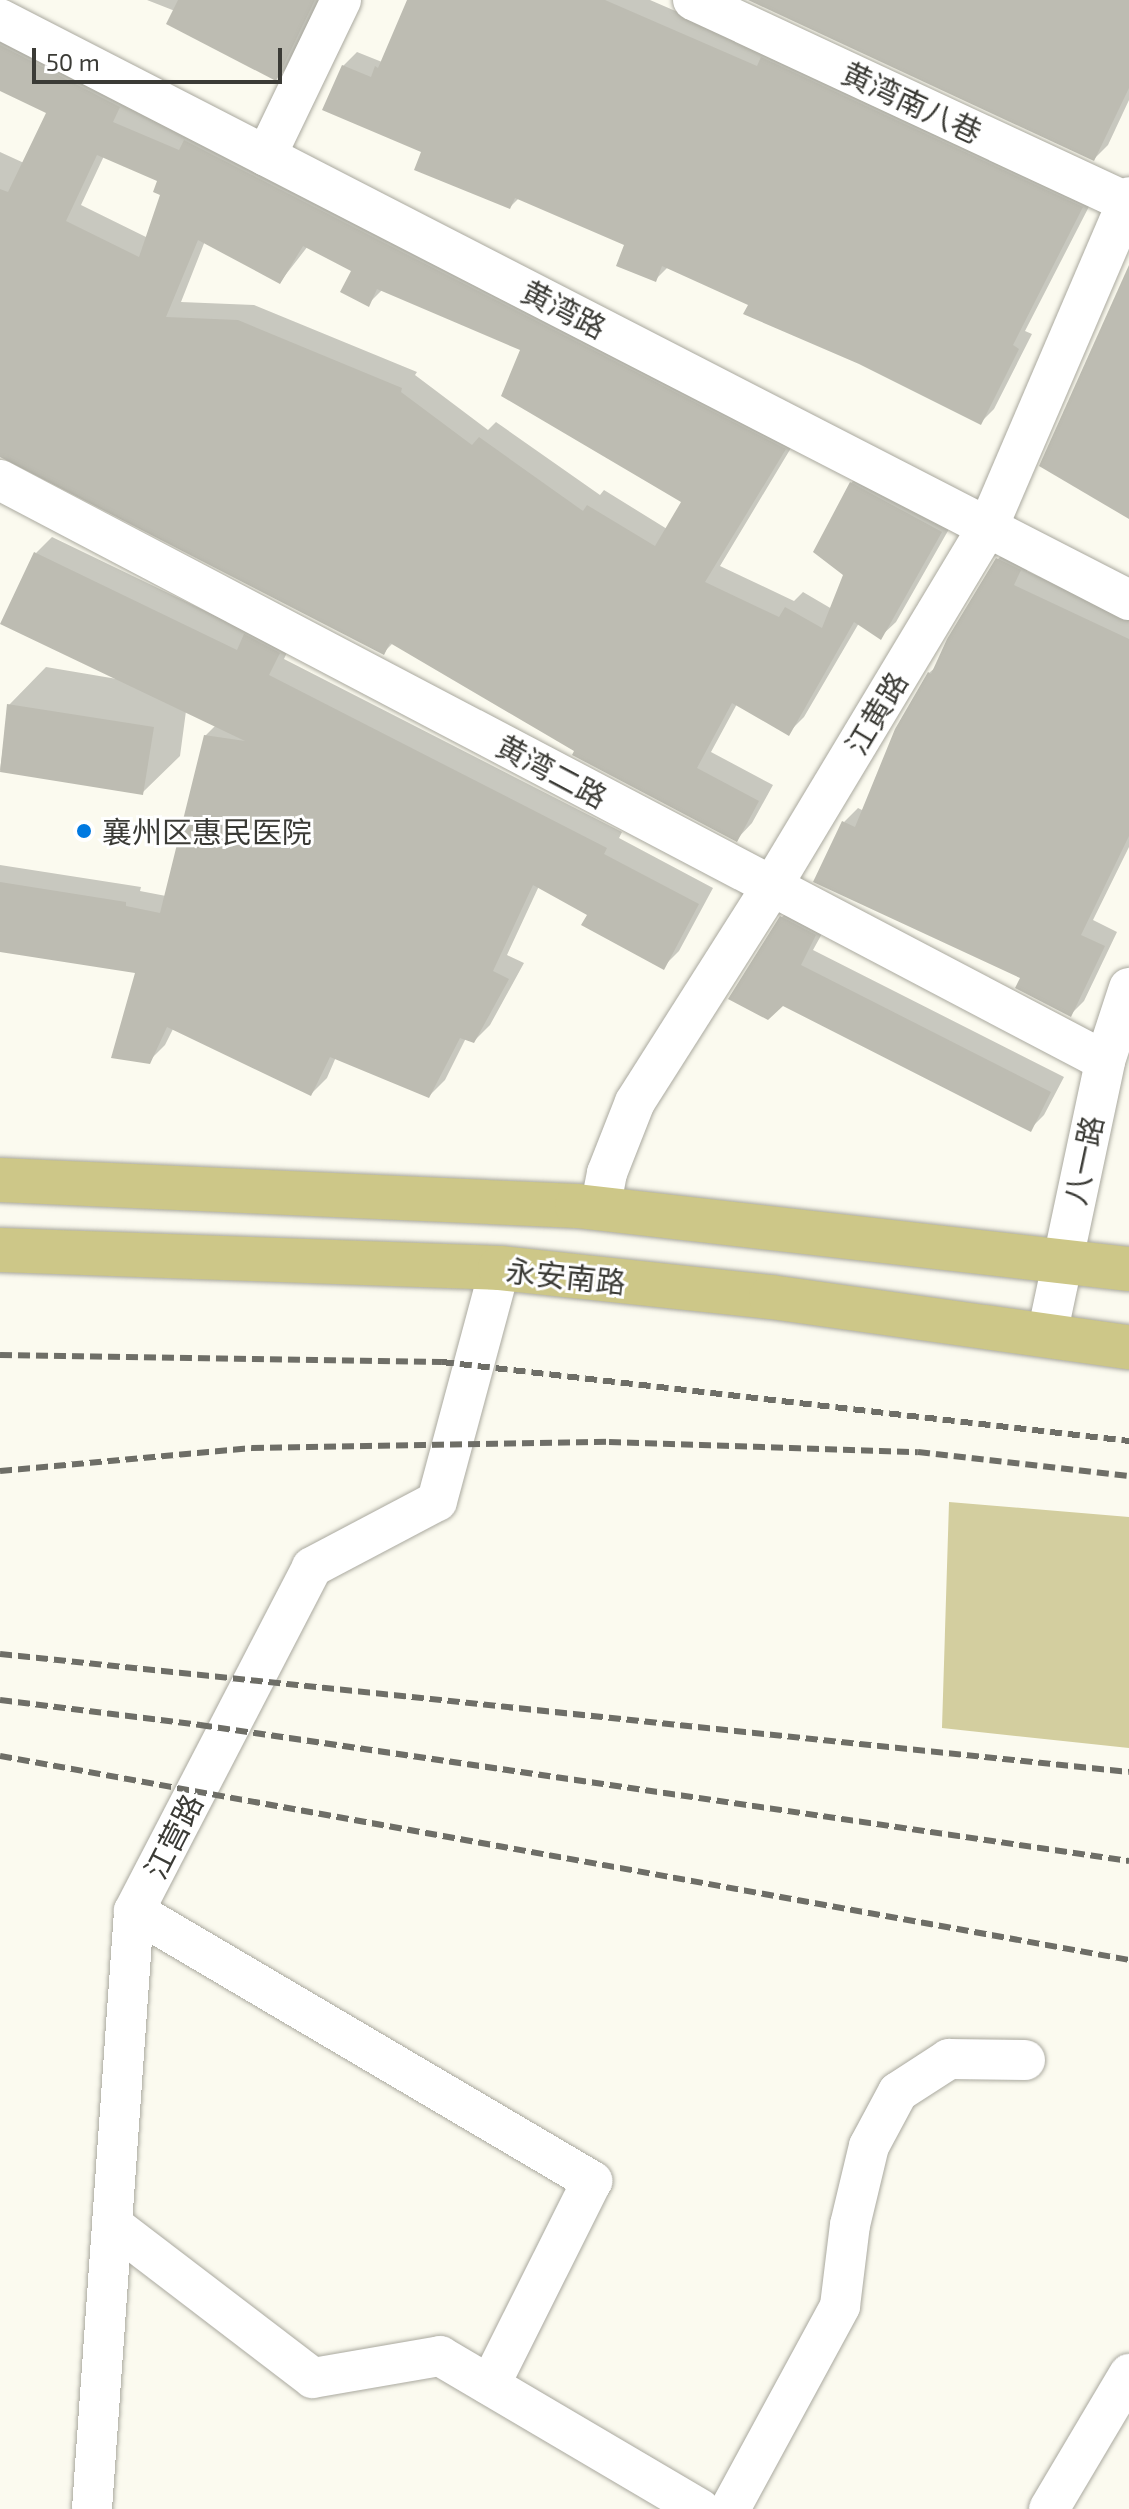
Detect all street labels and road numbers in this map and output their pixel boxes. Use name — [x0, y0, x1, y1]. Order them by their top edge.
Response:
street label: 黄湾南八巷 — [836, 54, 988, 150]
street label: 黄湾路 — [516, 273, 612, 345]
street label: 江黄路 — [837, 665, 915, 761]
street label: 黄湾二路 — [491, 727, 613, 815]
street label: 八一路 — [1056, 1112, 1110, 1208]
street label: 永安南路 — [504, 1252, 628, 1300]
street label: 江营路 — [137, 1788, 209, 1884]

